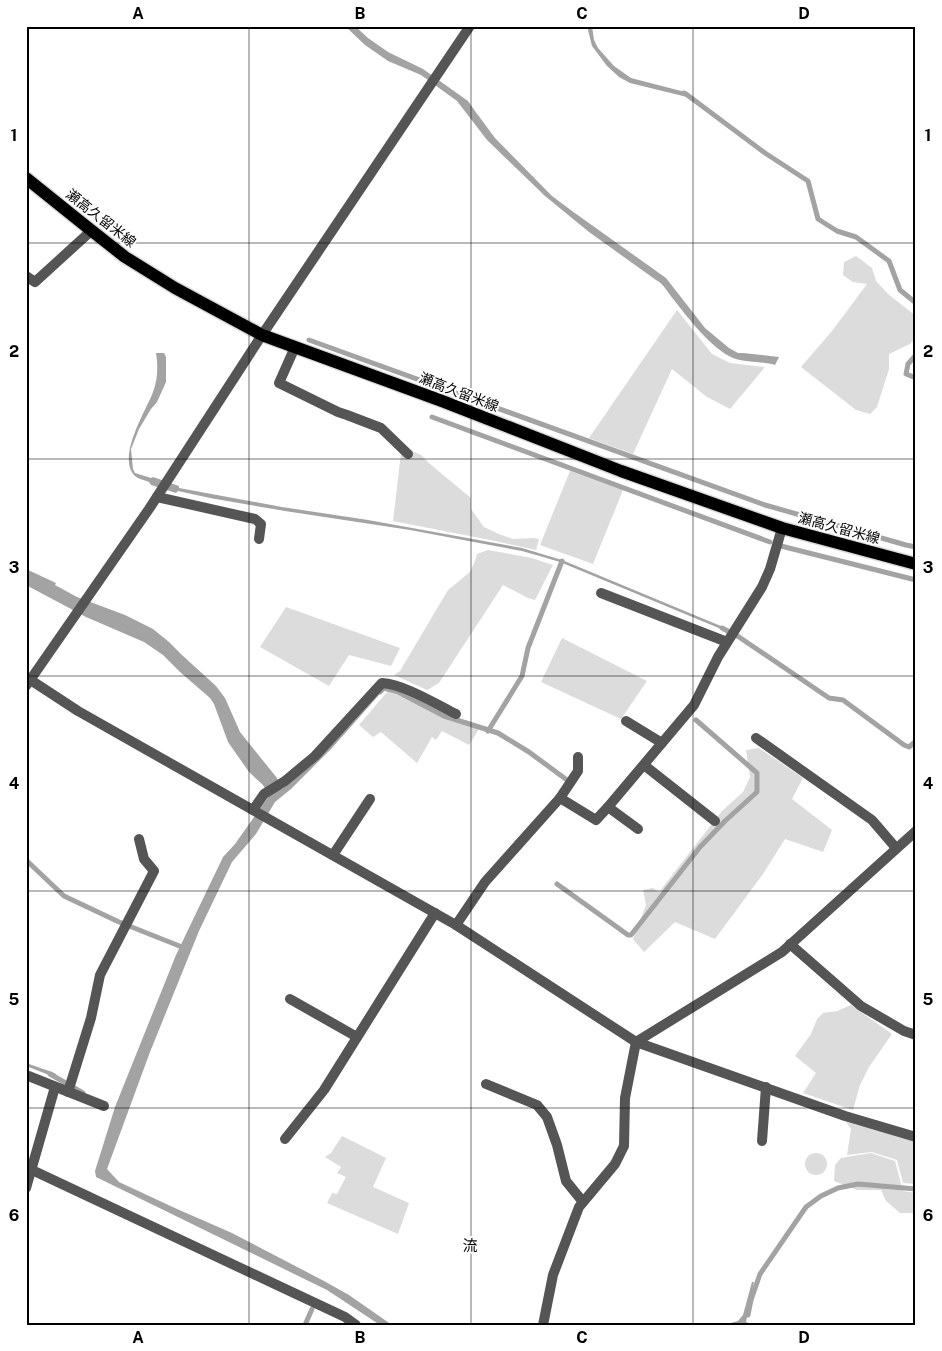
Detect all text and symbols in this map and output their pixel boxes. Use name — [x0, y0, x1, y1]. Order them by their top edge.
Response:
text: A — [132, 4, 144, 23]
text: B — [355, 4, 366, 23]
text: C — [576, 4, 588, 23]
text: D — [798, 4, 810, 23]
text: 1 — [11, 126, 17, 145]
text: 1 — [925, 126, 931, 145]
street label: 瀬高久留米線 — [63, 186, 139, 250]
text: 2 — [9, 342, 19, 361]
text: 2 — [923, 342, 933, 361]
street label: 瀬高久留米線 — [417, 369, 501, 415]
street label: 瀬高久留米線 — [796, 509, 882, 547]
text: 3 — [9, 558, 19, 577]
text: 3 — [923, 558, 933, 577]
text: 4 — [9, 774, 20, 793]
text: 4 — [923, 774, 934, 793]
text: 5 — [9, 990, 20, 1009]
text: 5 — [923, 990, 934, 1009]
text: 6 — [9, 1206, 19, 1225]
text: 6 — [923, 1206, 933, 1225]
district label: 流 — [462, 1237, 478, 1254]
text: A — [132, 1328, 144, 1347]
text: B — [355, 1328, 366, 1347]
text: C — [576, 1328, 588, 1347]
text: D — [798, 1328, 810, 1347]

